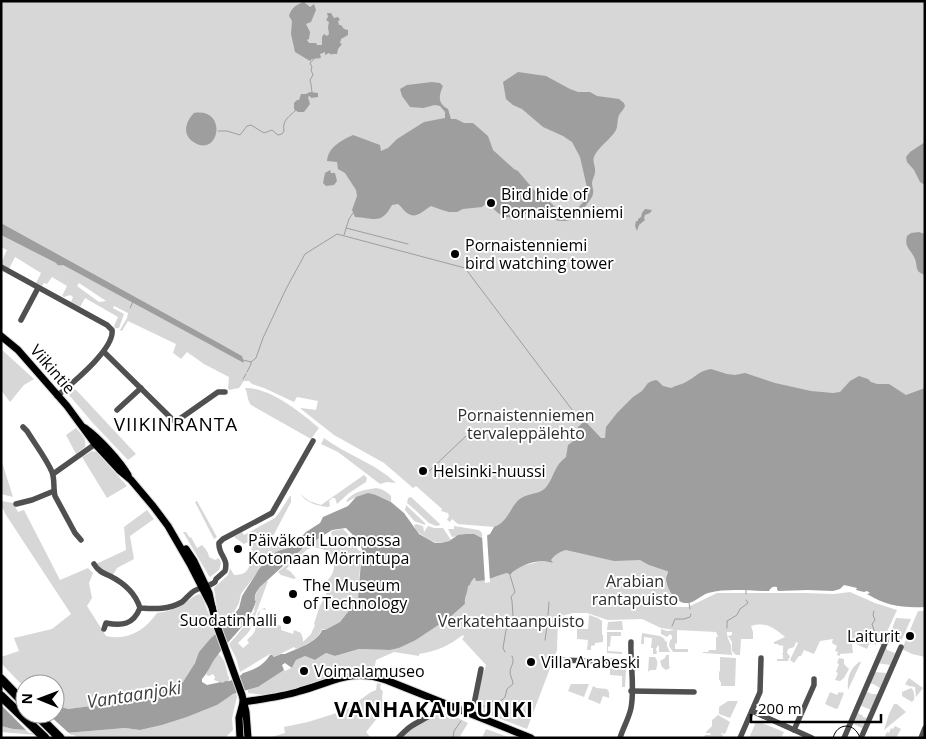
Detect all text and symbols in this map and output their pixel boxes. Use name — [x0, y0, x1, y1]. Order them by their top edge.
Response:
place label: Bird hide of Pornaistenniemi — [501, 183, 623, 223]
marker: Bird hide of Pornaistenniemi — [485, 197, 497, 209]
place label: Pornaistenniemi bird watching tower — [465, 234, 614, 274]
marker: Pornaistenniemi bird watching tower — [449, 248, 461, 260]
street label: Viikintie — [25, 340, 81, 398]
park label: Pornaistenniemen tervaleppälehto — [457, 404, 595, 444]
district label: VIIKINRANTA — [114, 411, 238, 437]
place label: Helsinki-huussi — [433, 460, 546, 482]
marker: Helsinki-huussi — [417, 465, 429, 477]
place label: Päiväkoti Luonnossa Kotonaan Mörrintupa — [248, 529, 409, 569]
marker: Päiväkoti Luonnossa Kotonaan Mörrintupa — [232, 543, 244, 555]
park label: Arabian rantapuisto — [592, 570, 678, 610]
place label: The Museum of Technology — [303, 574, 408, 614]
marker: The Museum of Technology — [287, 588, 299, 600]
place label: Suodatinhalli — [180, 609, 277, 631]
park label: Verkatehtaanpuisto — [438, 610, 584, 632]
marker: Suodatinhalli — [281, 614, 293, 626]
place label: Laiturit — [847, 625, 900, 647]
marker: Laiturit — [904, 630, 916, 642]
place label: Villa Arabeski — [541, 651, 640, 673]
marker: Villa Arabeski — [525, 656, 537, 668]
place label: Voimalamuseo — [314, 660, 425, 682]
marker: Voimalamuseo — [298, 665, 310, 677]
north arrow — [15, 674, 65, 724]
water label: Vantaanjoki — [85, 675, 183, 713]
scale bar — [751, 692, 881, 724]
text: N — [17, 693, 36, 705]
district label: VANHAKAUPUNKI — [334, 695, 534, 723]
text: 200 m — [758, 698, 802, 718]

